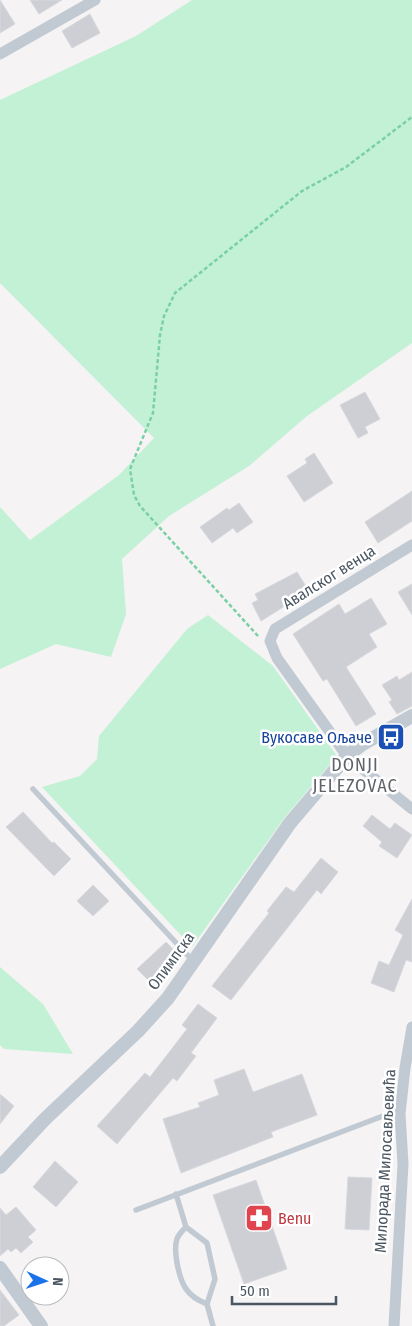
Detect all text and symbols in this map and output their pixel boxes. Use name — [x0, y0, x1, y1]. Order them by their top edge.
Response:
street label: Авалског венца — [279, 541, 379, 613]
bus stop icon: Вукосаве Ољаче — [376, 722, 406, 752]
place label: Вукосаве Ољаче — [261, 728, 372, 747]
district label: DONJI JELEZOVAC — [312, 754, 398, 797]
street label: Олимпска — [144, 928, 198, 994]
street label: Милорада Милосављевића — [371, 1069, 399, 1253]
pharmacy icon: Benu — [244, 1203, 274, 1233]
place label: Benu — [278, 1209, 311, 1228]
north arrow — [20, 1256, 70, 1306]
scale bar — [232, 1274, 336, 1306]
text: N — [49, 1277, 66, 1286]
text: 50 m — [240, 1282, 270, 1300]

